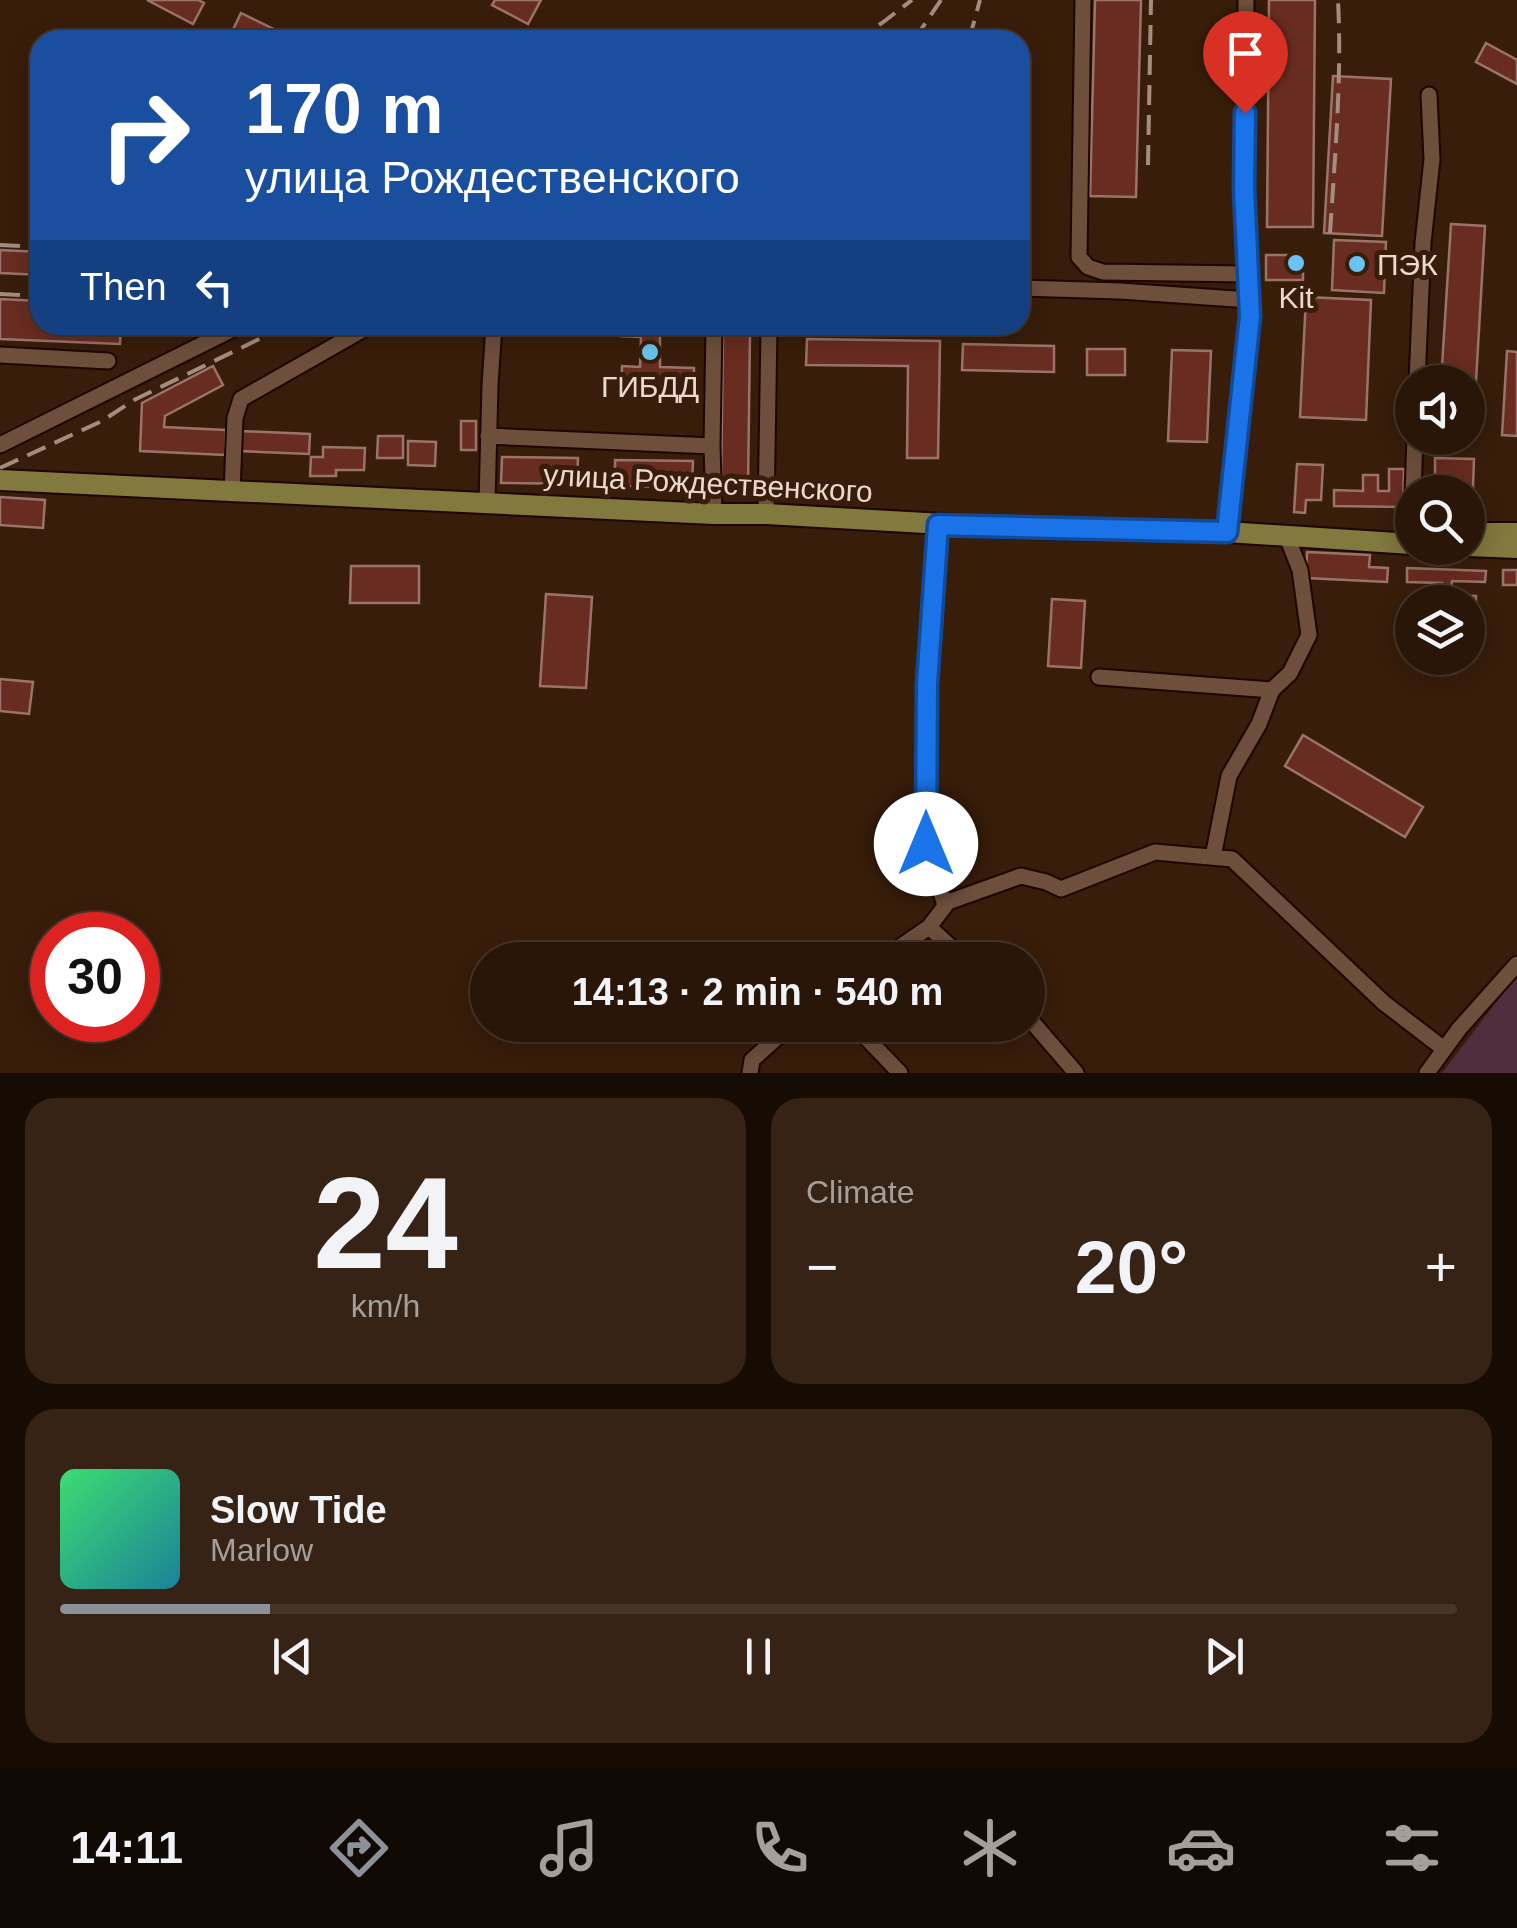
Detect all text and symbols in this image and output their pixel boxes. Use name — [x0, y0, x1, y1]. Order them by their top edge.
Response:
pin — [1203, 11, 1288, 114]
icon: arrive — [1218, 26, 1273, 81]
icon: right — [80, 70, 210, 200]
text: 170 m — [245, 70, 443, 148]
text: улица Рождественского — [245, 152, 740, 203]
place label: ПЭК — [1377, 248, 1438, 281]
marker: Kit — [1285, 252, 1307, 274]
marker: ПЭК — [1346, 253, 1368, 275]
icon: left — [187, 260, 242, 315]
text: Then — [80, 266, 167, 308]
place label: Kit — [1278, 281, 1314, 314]
marker: ГИБДД — [639, 341, 661, 363]
map controls — [1395, 365, 1485, 675]
button: sound — [1395, 365, 1485, 455]
place label: ГИБДД — [601, 370, 699, 403]
street label: улица Рождественского — [542, 458, 874, 508]
button: search — [1395, 475, 1485, 565]
button: layers — [1395, 585, 1485, 675]
position arrow — [874, 792, 978, 896]
speed limit sign: 30 — [30, 912, 160, 1042]
text: 14:13 · 2 min · 540 m — [572, 971, 943, 1013]
text: 24 — [313, 1150, 458, 1296]
text: Climate — [806, 1174, 914, 1210]
text: 20° — [1075, 1225, 1188, 1309]
text: − — [806, 1236, 838, 1298]
text: + — [1425, 1236, 1457, 1298]
text: km/h — [351, 1288, 420, 1324]
text: Slow Tide — [210, 1489, 387, 1531]
text: Marlow — [210, 1532, 313, 1568]
icon: previous — [265, 1629, 320, 1684]
icon: pause — [731, 1629, 786, 1684]
icon: next — [1197, 1629, 1252, 1684]
icon: directions — [324, 1813, 394, 1883]
icon: music — [534, 1813, 604, 1883]
icon: phone — [745, 1813, 815, 1883]
icon: climate — [955, 1813, 1025, 1883]
icon: car — [1166, 1813, 1236, 1883]
icon: filters — [1377, 1813, 1447, 1883]
text: 14:11 — [70, 1822, 183, 1873]

